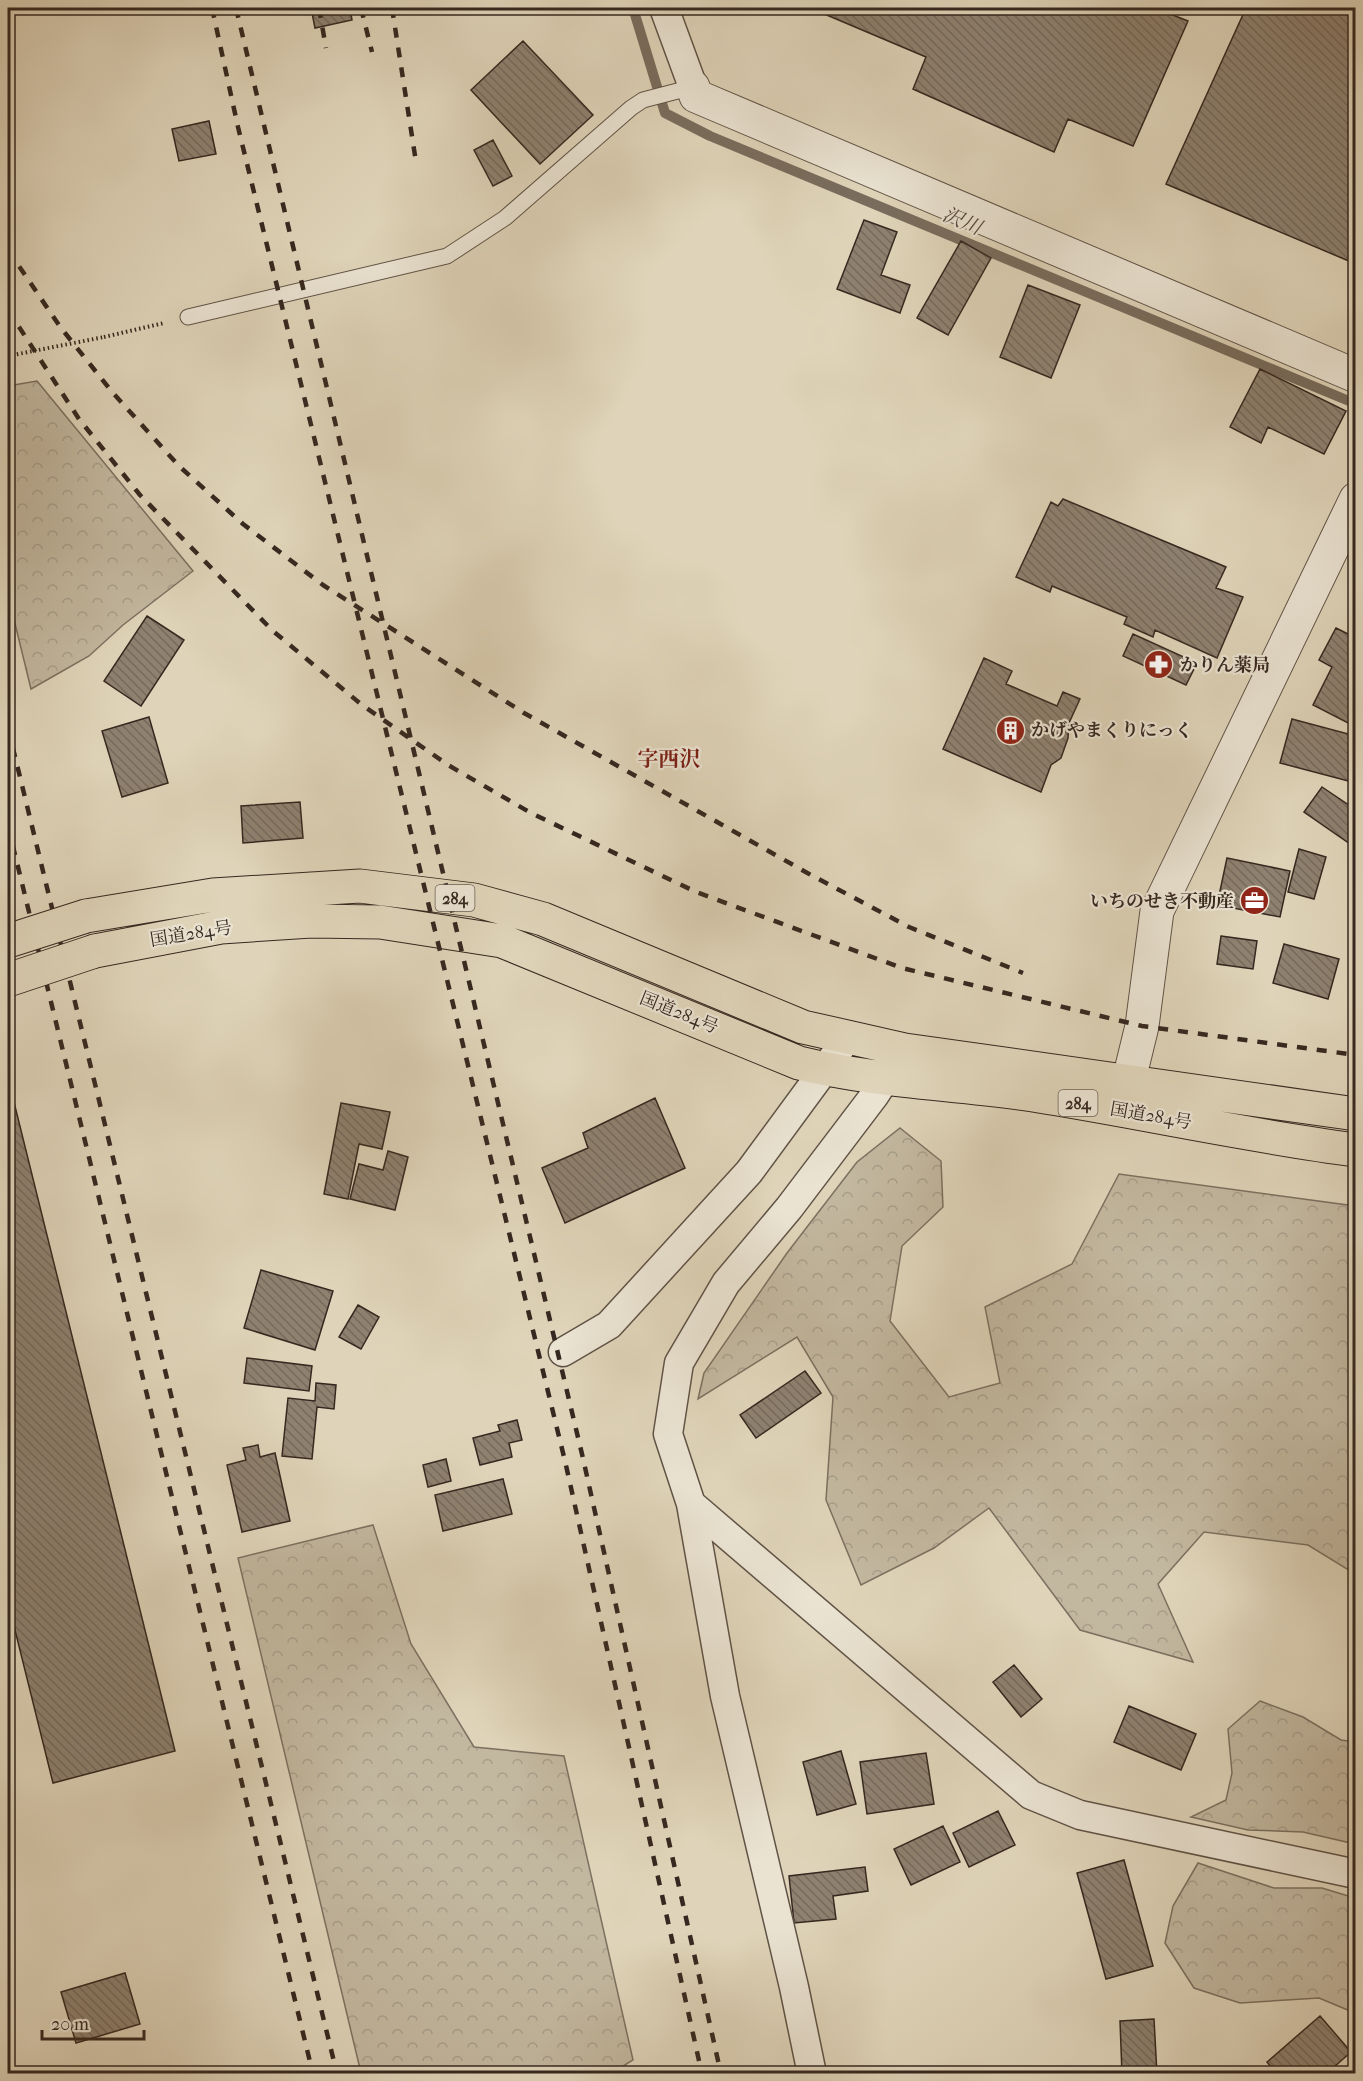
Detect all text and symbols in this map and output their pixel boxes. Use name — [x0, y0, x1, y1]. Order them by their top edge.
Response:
water label: 沢川 — [939, 203, 987, 240]
pharmacy icon: かりん薬局 — [1143, 649, 1175, 681]
place label: かりん薬局 — [1180, 655, 1270, 676]
building icon: かげやまくりにっく — [994, 714, 1026, 746]
place label: かげやまくりにっく — [1031, 720, 1193, 741]
district label: 字西沢 — [638, 747, 701, 771]
road number: 284 — [436, 885, 474, 911]
office icon: いちのせき不動産 — [1239, 885, 1271, 917]
place label: いちのせき不動産 — [1090, 891, 1234, 912]
street label: 国道284号 — [148, 917, 234, 951]
street label: 国道284号 — [637, 988, 721, 1038]
road number: 284 — [1058, 1090, 1098, 1116]
street label: 国道284号 — [1108, 1098, 1194, 1134]
scale bar — [42, 2003, 144, 2041]
text: 20 m — [51, 2014, 89, 2035]

